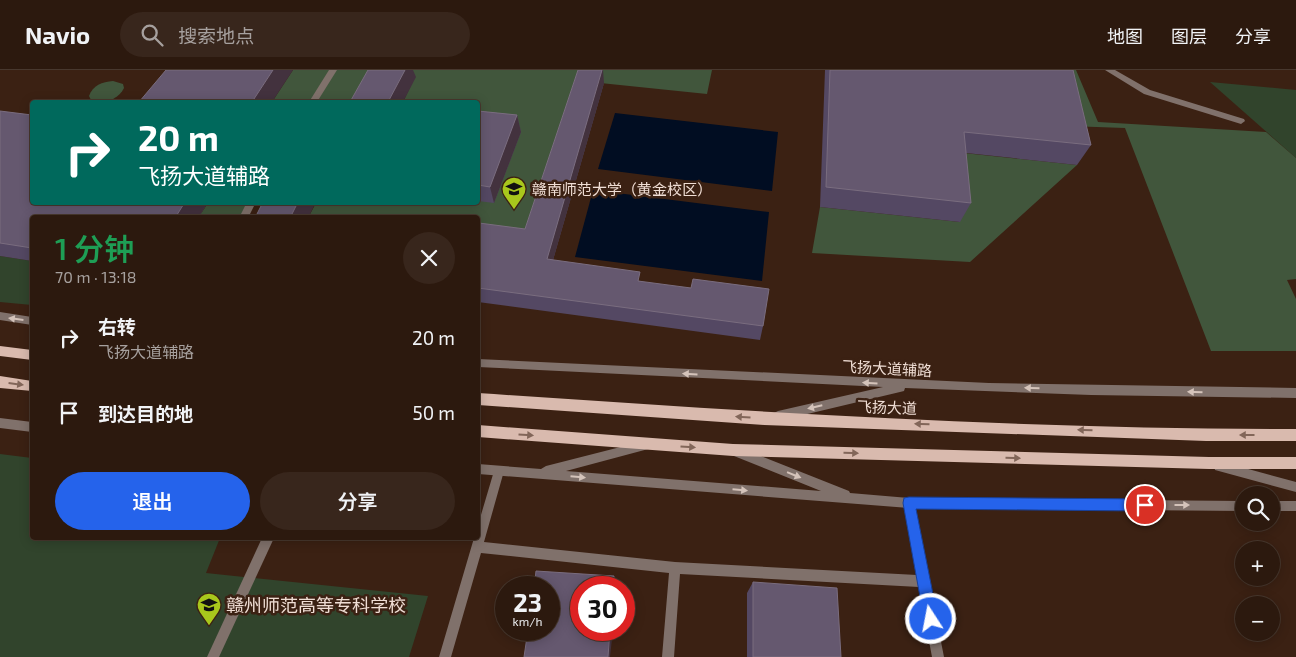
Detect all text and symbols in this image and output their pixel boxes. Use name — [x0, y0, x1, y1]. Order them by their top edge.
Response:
search box — [120, 12, 470, 57]
text: Navio — [25, 20, 90, 49]
icon: search — [138, 21, 166, 49]
text: 搜索地点 — [178, 24, 254, 47]
text: 地图 — [1107, 25, 1143, 47]
text: 图层 — [1171, 25, 1207, 47]
text: 分享 — [1235, 25, 1271, 47]
text: 20 m — [138, 116, 219, 158]
icon: right — [55, 120, 120, 185]
text: 飞扬大道辅路 — [138, 162, 270, 188]
school or university icon: 赣南师范大学（黄金校区） — [501, 176, 527, 210]
place label: 赣南师范大学（黄金校区） — [532, 180, 712, 198]
text: 1 分钟 — [55, 230, 134, 266]
button: close — [403, 232, 455, 284]
text: 70 m · 13:18 — [55, 267, 136, 286]
one-way arrow — [8, 314, 24, 322]
text: 右转 — [98, 315, 136, 338]
icon: right — [55, 324, 83, 352]
text: 20 m — [412, 326, 455, 349]
text: 飞扬大道辅路 — [98, 342, 194, 361]
street label: 飞扬大道辅路 — [842, 357, 932, 379]
one-way arrow — [682, 369, 698, 377]
one-way arrow — [862, 378, 878, 386]
one-way arrow — [9, 381, 25, 389]
one-way arrow — [1024, 384, 1040, 392]
one-way arrow — [1187, 388, 1203, 396]
street label: 飞扬大道 — [857, 397, 917, 417]
icon: arrive — [55, 399, 83, 427]
text: 50 m — [412, 401, 455, 424]
text: 到达目的地 — [98, 402, 193, 425]
one-way arrow — [807, 403, 822, 411]
one-way arrow — [734, 413, 750, 421]
one-way arrow — [914, 420, 930, 428]
one-way arrow — [1077, 426, 1093, 434]
one-way arrow — [518, 431, 534, 439]
one-way arrow — [1239, 431, 1255, 439]
one-way arrow — [680, 443, 696, 451]
one-way arrow — [843, 449, 859, 457]
one-way arrow — [1005, 454, 1021, 462]
one-way arrow — [787, 471, 801, 479]
button: 退出 — [55, 472, 250, 530]
button: 分享 — [260, 472, 455, 530]
one-way arrow — [571, 473, 587, 481]
pin — [1124, 484, 1166, 526]
one-way arrow — [733, 486, 749, 494]
map controls — [1235, 486, 1280, 641]
button: search — [1235, 486, 1280, 531]
icon: arrive — [1131, 491, 1159, 519]
one-way arrow — [1175, 501, 1191, 509]
button: + — [1235, 541, 1280, 586]
speed limit sign: 30 — [570, 576, 635, 641]
text: 23 — [513, 587, 542, 617]
school or university icon: 赣州师范高等专科学校 — [196, 592, 222, 626]
position arrow — [904, 592, 956, 644]
place label: 赣州师范高等专科学校 — [226, 594, 406, 616]
button: − — [1235, 596, 1280, 641]
text: km/h — [513, 614, 542, 628]

